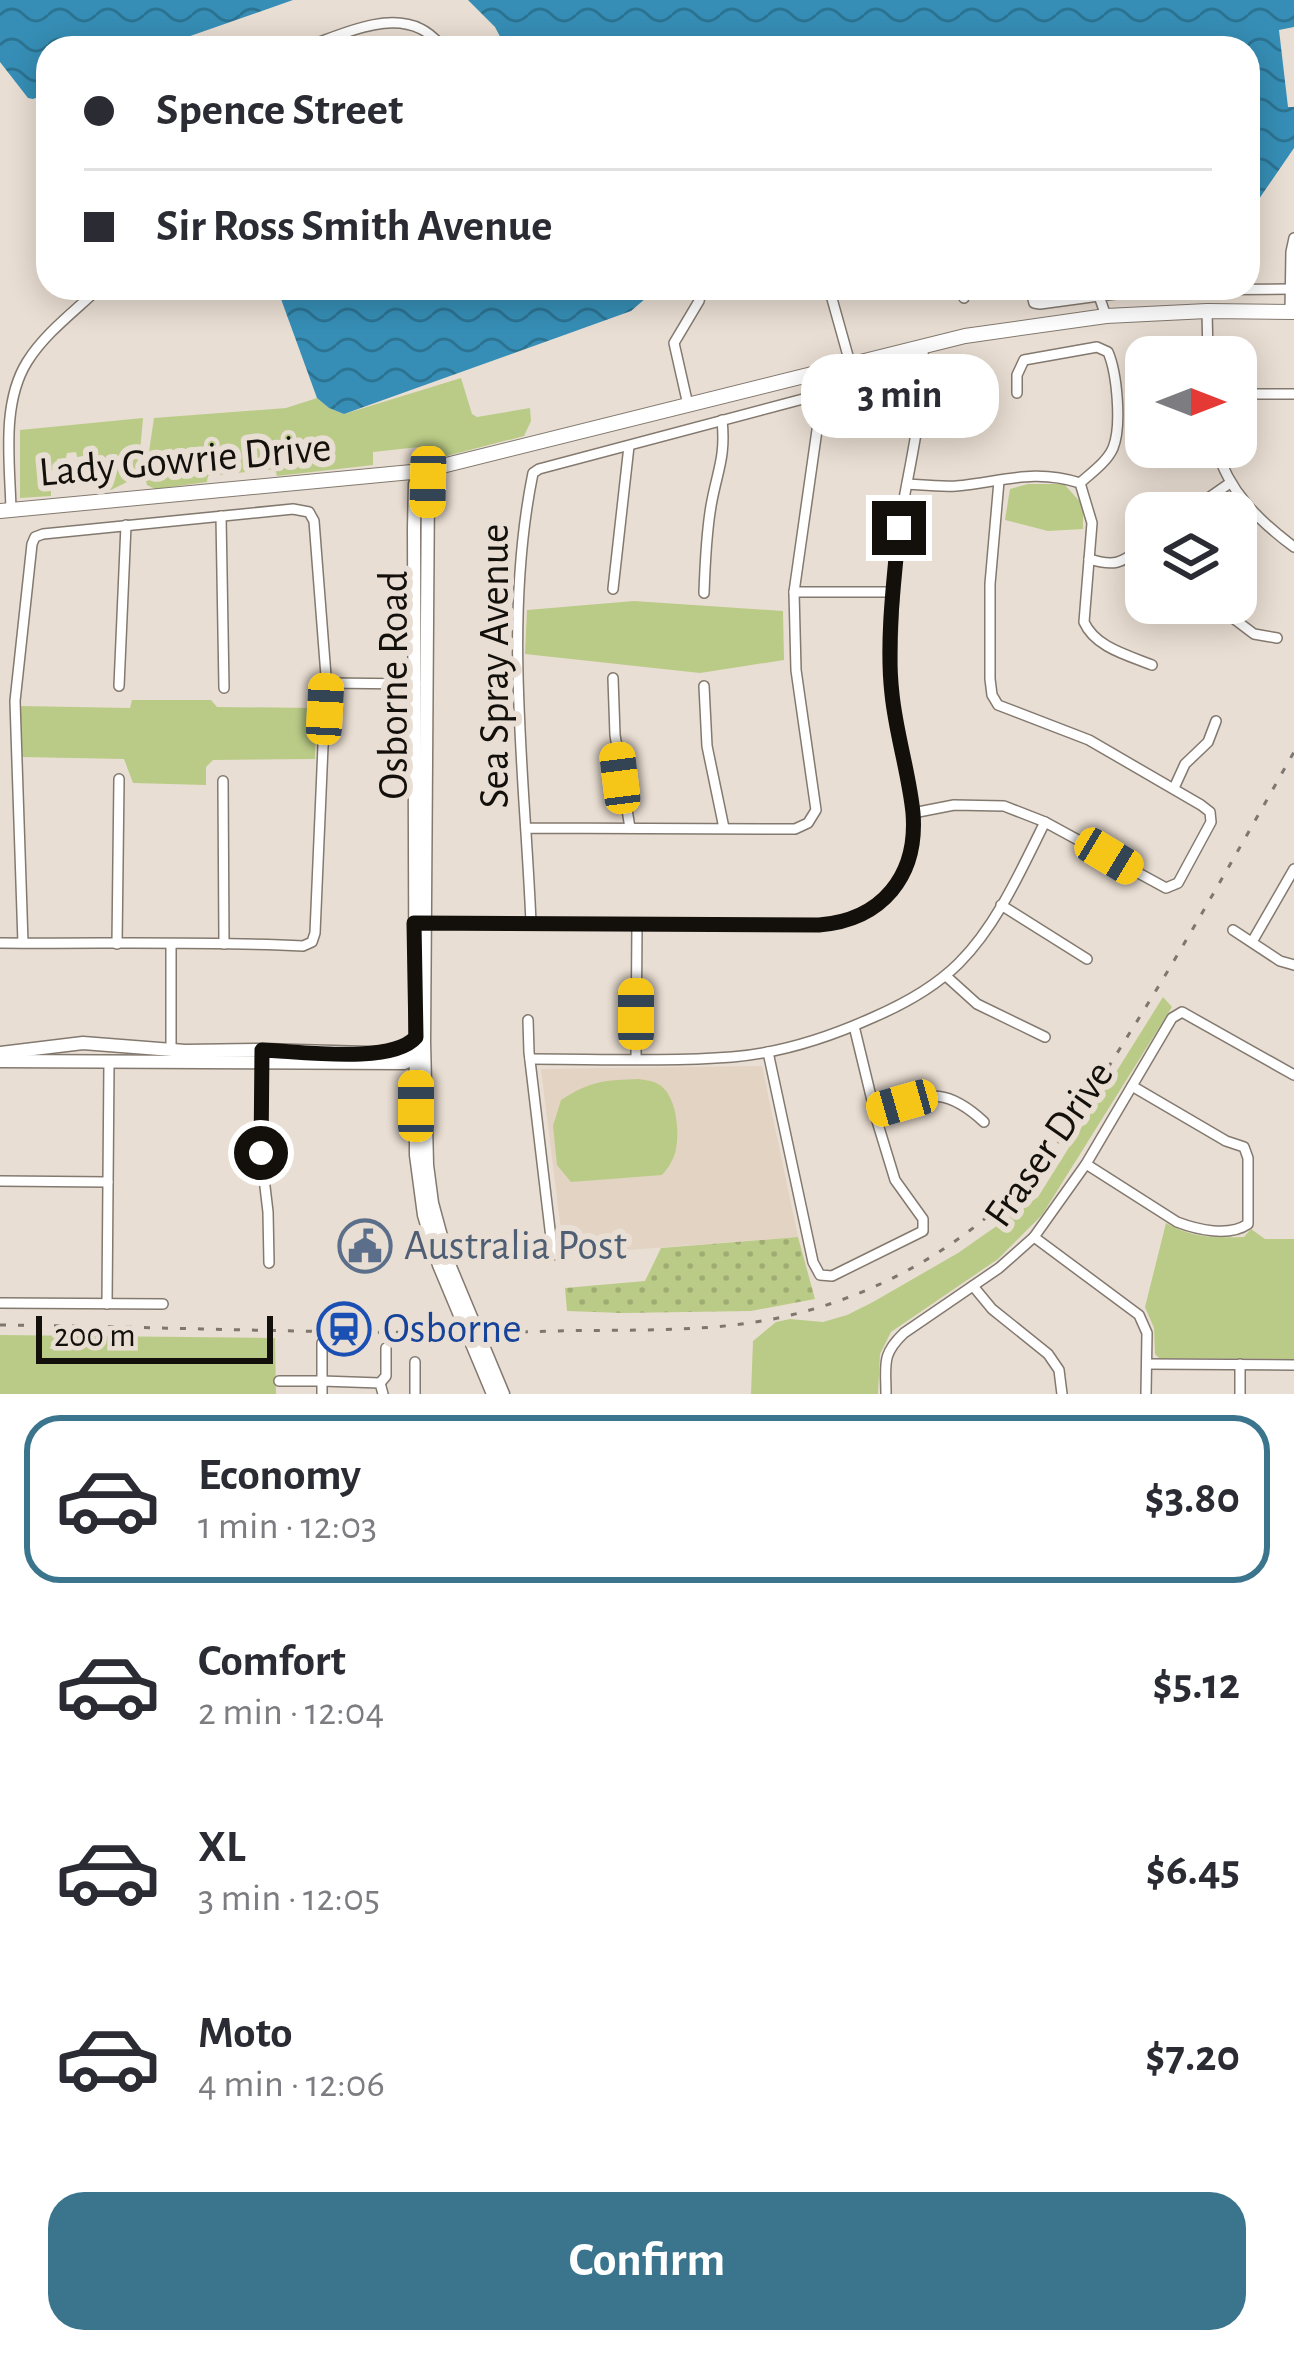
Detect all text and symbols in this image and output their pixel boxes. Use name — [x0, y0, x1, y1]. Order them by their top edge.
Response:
text: Spence Street — [156, 88, 403, 133]
text: Sir Ross Smith Avenue — [156, 204, 552, 249]
north arrow — [1125, 336, 1257, 468]
map controls — [1125, 336, 1257, 624]
callout: 3 min — [800, 354, 998, 438]
text: 3 min — [858, 376, 942, 415]
street label: Lady Gowrie Drive — [37, 426, 333, 494]
car — [409, 446, 447, 518]
button: layers — [1125, 492, 1257, 624]
route end — [872, 501, 926, 555]
street label: Sea Spray Avenue — [474, 524, 516, 808]
street label: Osborne Road — [373, 570, 415, 800]
car — [305, 672, 345, 746]
car — [598, 740, 642, 816]
car — [1069, 822, 1149, 890]
car — [618, 978, 654, 1050]
street label: Fraser Drive — [977, 1053, 1121, 1235]
car — [398, 1070, 434, 1142]
car — [862, 1076, 942, 1130]
route start — [234, 1126, 288, 1180]
public building icon: Australia Post — [337, 1218, 393, 1274]
place label: Australia Post — [404, 1225, 627, 1267]
station icon: Osborne — [316, 1301, 372, 1357]
place label: Osborne — [383, 1308, 522, 1350]
scale bar — [36, 1310, 273, 1363]
text: 200 m — [54, 1320, 136, 1353]
icon: car — [54, 1445, 162, 1553]
text: Economy — [198, 1453, 361, 1498]
text: $3.80 — [1144, 1476, 1240, 1521]
text: 1 min · 12:03 — [198, 1507, 377, 1546]
icon: car — [54, 1631, 162, 1739]
text: Comfort — [198, 1639, 346, 1684]
text: $5.12 — [1153, 1662, 1240, 1707]
text: 2 min · 12:04 — [198, 1693, 384, 1732]
icon: car — [54, 1817, 162, 1925]
text: XL — [198, 1825, 246, 1870]
text: $6.45 — [1146, 1848, 1240, 1893]
text: 3 min · 12:05 — [198, 1879, 380, 1918]
icon: car — [54, 2003, 162, 2111]
text: Moto — [198, 2011, 293, 2056]
text: $7.20 — [1145, 2034, 1240, 2079]
text: 4 min · 12:06 — [198, 2065, 385, 2104]
button: Confirm — [48, 2192, 1246, 2330]

